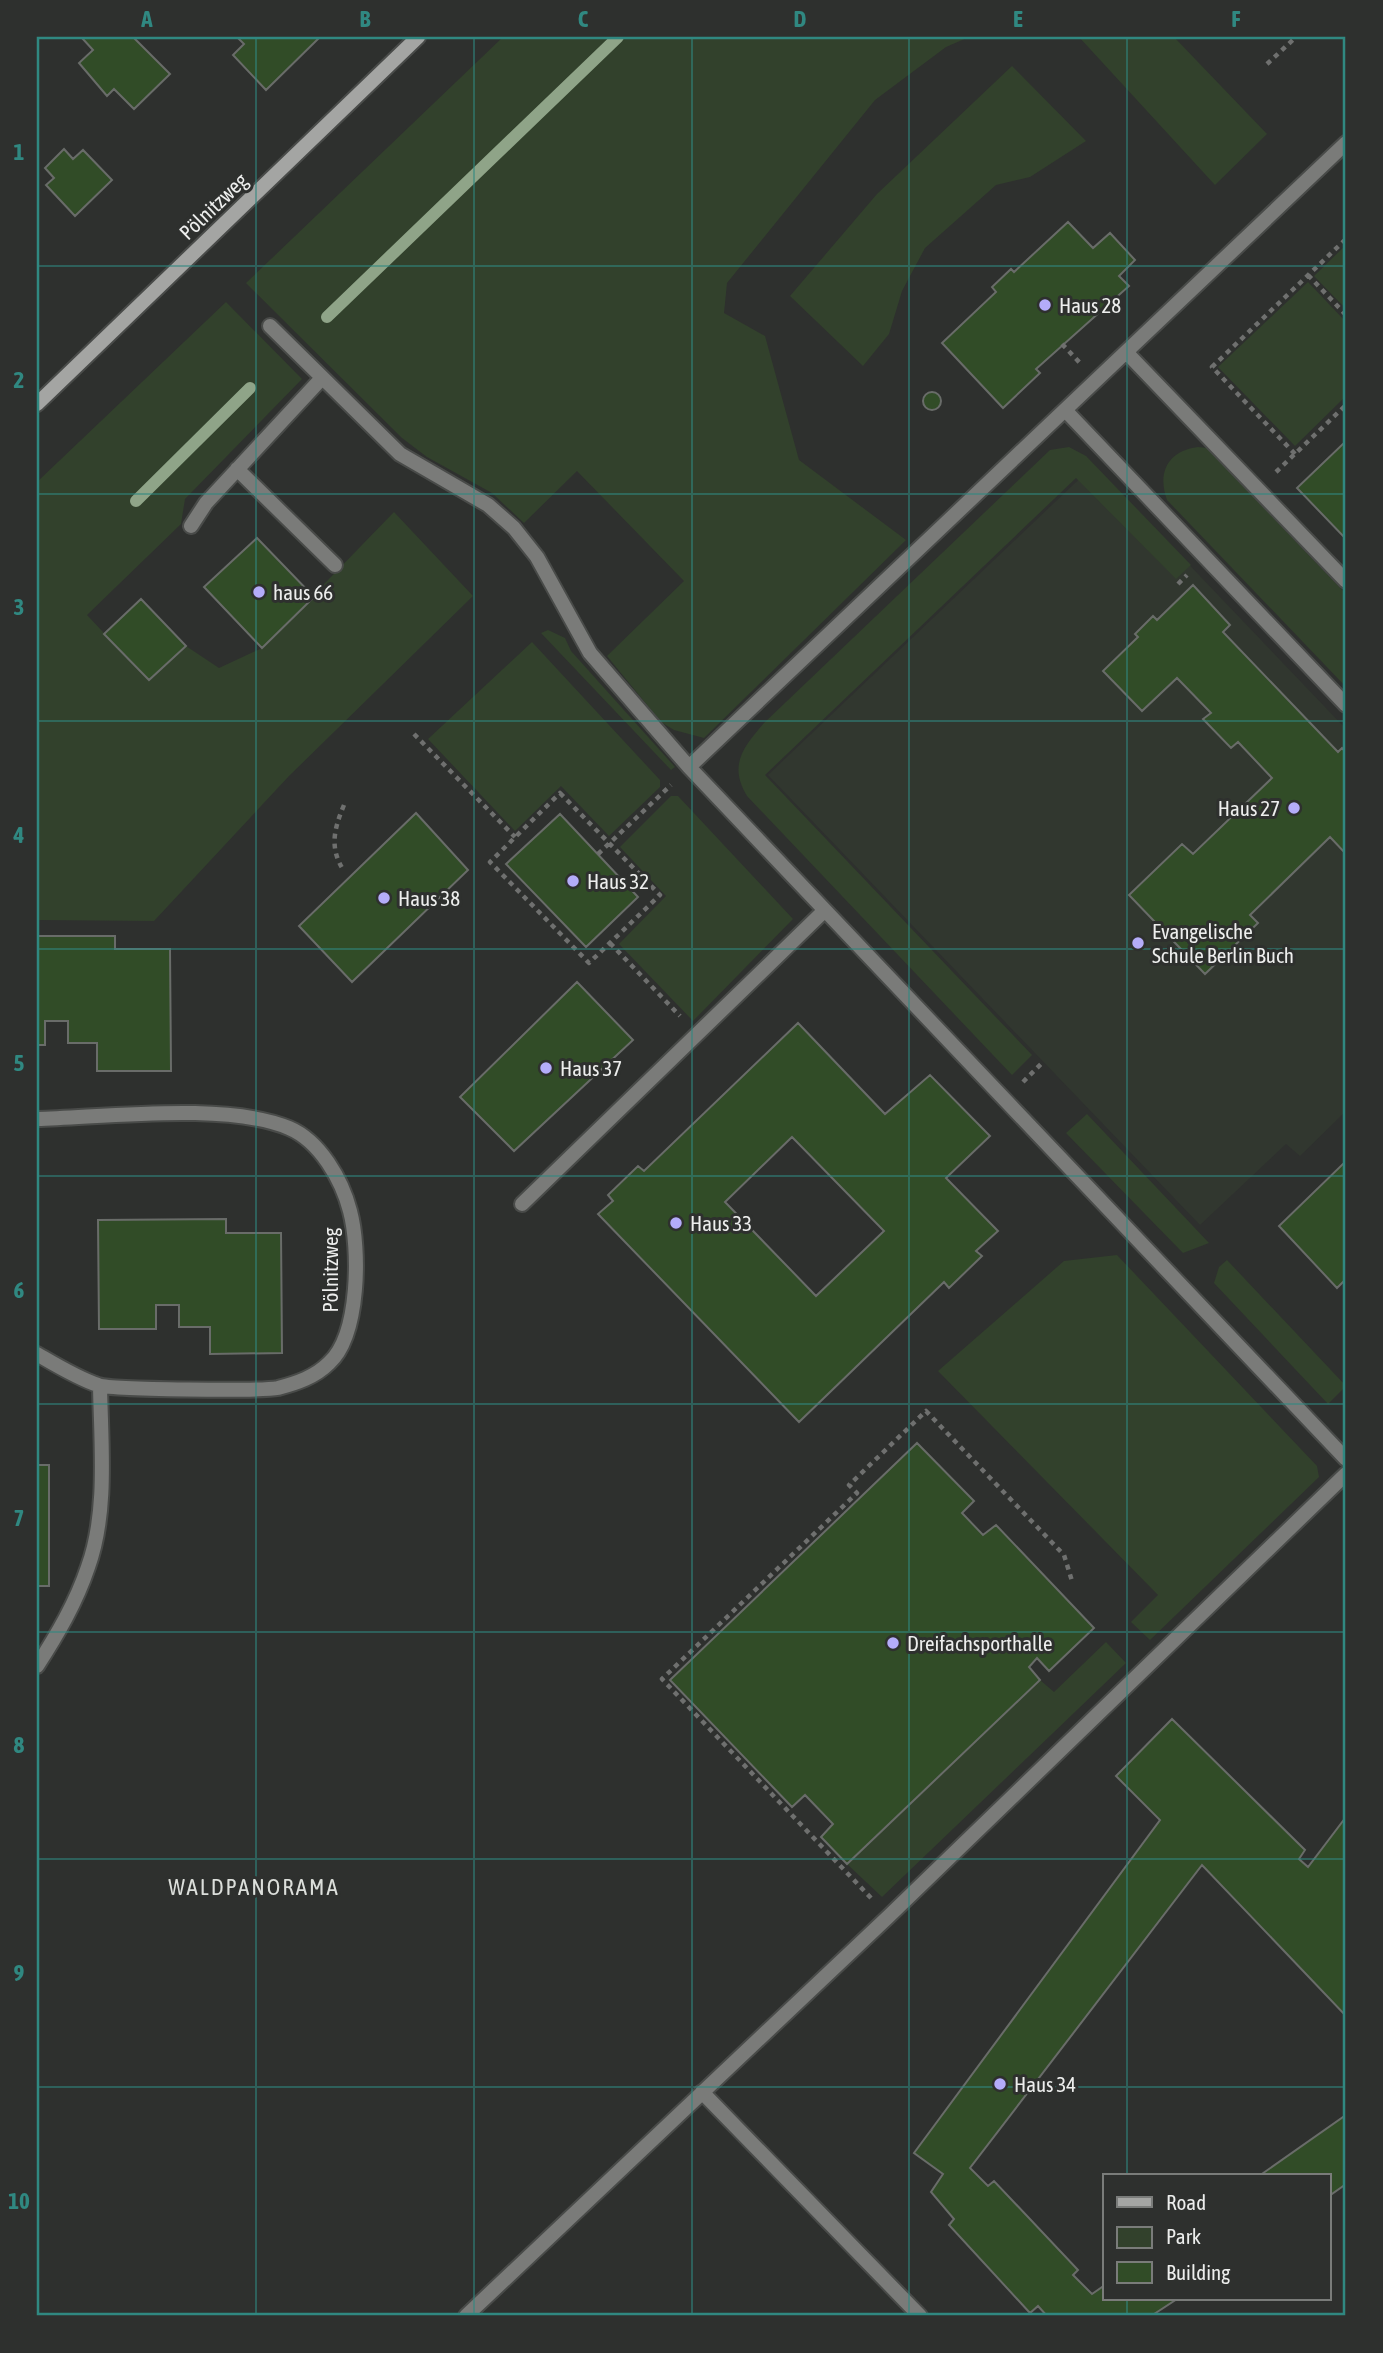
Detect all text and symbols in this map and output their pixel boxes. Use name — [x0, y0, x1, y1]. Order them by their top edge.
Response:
text: A — [140, 6, 153, 32]
text: B — [360, 6, 371, 32]
text: C — [578, 6, 589, 32]
text: D — [794, 6, 807, 32]
text: E — [1013, 6, 1023, 32]
text: F — [1231, 6, 1241, 32]
text: 1 — [14, 139, 25, 165]
street label: Pölnitzweg — [174, 168, 252, 244]
place label: Haus 28 — [1059, 293, 1121, 317]
marker: Haus 28 — [1037, 297, 1053, 313]
text: 2 — [14, 367, 24, 393]
place label: haus 66 — [273, 580, 333, 604]
marker: haus 66 — [251, 584, 267, 600]
text: 3 — [14, 594, 24, 620]
place label: Haus 27 — [1218, 796, 1280, 820]
marker: Haus 27 — [1286, 800, 1302, 816]
text: 4 — [13, 822, 25, 848]
place label: Haus 32 — [587, 869, 649, 893]
marker: Haus 32 — [565, 873, 581, 889]
place label: Haus 38 — [398, 886, 460, 910]
marker: Haus 38 — [376, 890, 392, 906]
place label: Evangelische Schule Berlin Buch — [1152, 919, 1294, 967]
marker: Evangelische Schule Berlin Buch — [1130, 935, 1146, 951]
text: 5 — [14, 1050, 25, 1076]
place label: Haus 37 — [560, 1056, 622, 1080]
marker: Haus 37 — [538, 1060, 554, 1076]
place label: Haus 33 — [690, 1211, 752, 1235]
marker: Haus 33 — [668, 1215, 684, 1231]
street label: Pölnitzweg — [318, 1227, 342, 1313]
text: 6 — [14, 1277, 25, 1303]
text: 7 — [14, 1505, 24, 1531]
place label: Dreifachsporthalle — [907, 1631, 1053, 1655]
marker: Dreifachsporthalle — [885, 1635, 901, 1651]
text: 8 — [14, 1732, 25, 1758]
district label: WALDPANORAMA — [168, 1874, 340, 1900]
text: 9 — [14, 1960, 25, 1986]
place label: Haus 34 — [1014, 2072, 1076, 2096]
marker: Haus 34 — [992, 2076, 1008, 2092]
legend — [1103, 2174, 1330, 2300]
text: 10 — [8, 2188, 30, 2214]
text: Road — [1166, 2190, 1206, 2214]
text: Park — [1166, 2224, 1201, 2248]
text: Building — [1166, 2260, 1230, 2284]

